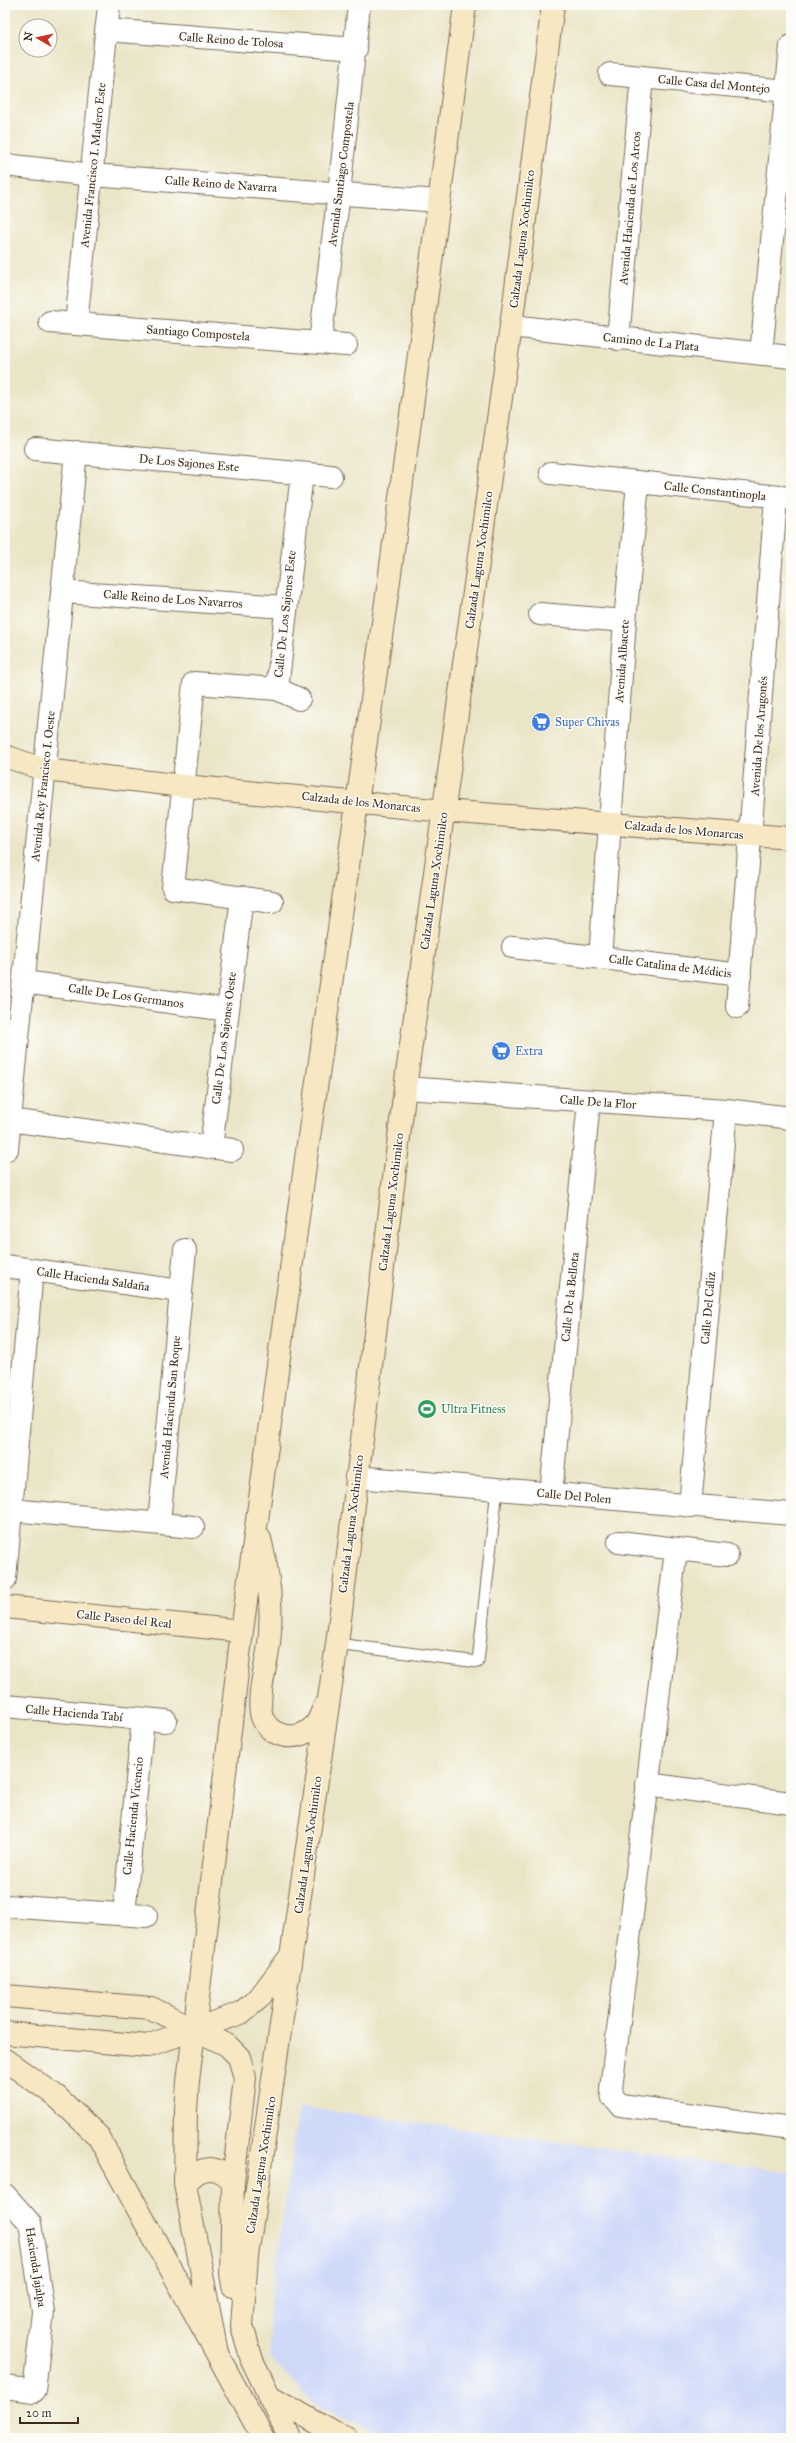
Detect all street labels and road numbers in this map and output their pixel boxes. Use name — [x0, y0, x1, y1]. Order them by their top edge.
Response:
street label: Calle Reino de Tolosa — [178, 29, 285, 51]
street label: Calle Casa del Montejo — [657, 72, 771, 96]
street label: Avenida Francisco I. Madero Este — [77, 82, 109, 249]
street label: Avenida Santiago Compostela — [325, 100, 358, 248]
street label: Avenida Hacienda de Los Arcos — [616, 131, 644, 286]
street label: Calzada Laguna Xochimilco — [507, 169, 538, 309]
street label: Calle Reino de Navarra — [164, 173, 279, 195]
street label: Santiago Compostela — [146, 322, 251, 345]
street label: Camino de La Plata — [602, 330, 701, 354]
street label: De Los Sajones Este — [138, 452, 240, 474]
street label: Calle Constantinopla — [663, 479, 768, 503]
street label: Calzada Laguna Xochimilco — [462, 490, 497, 630]
street label: Calle De Los Sajones Este — [271, 550, 299, 678]
street label: Calle Reino de Los Navarros — [103, 587, 243, 611]
street label: Avenida Albacete — [612, 619, 632, 704]
street label: Avenida De los Aragonés — [748, 676, 771, 798]
street label: Avenida Rey Francisco I. Oeste — [28, 710, 58, 863]
street label: Calzada de los Monarcas — [301, 789, 421, 815]
street label: Calzada Laguna Xochimilco — [417, 811, 452, 951]
street label: Calzada de los Monarcas — [624, 818, 744, 842]
street label: Calle Catalina de Médicis — [608, 952, 732, 980]
street label: Calle De Los Sajones Oeste — [209, 971, 239, 1105]
street label: Calle De Los Germanos — [67, 981, 185, 1011]
street label: Calle De la Flor — [559, 1092, 637, 1112]
street label: Calzada Laguna Xochimilco — [376, 1132, 407, 1272]
street label: Calle De la Bellota — [558, 1251, 582, 1343]
street label: Calle Hacienda Saldaña — [36, 1264, 151, 1294]
street label: Calle Del Cáliz — [698, 1271, 718, 1345]
street label: Avenida Hacienda San Roque — [157, 1335, 184, 1480]
street label: Calzada Laguna Xochimilco — [336, 1454, 367, 1594]
street label: Calle Del Polen — [536, 1486, 612, 1506]
street label: Calle Paseo del Real — [76, 1607, 173, 1631]
street label: Calle Hacienda Tabí — [25, 1702, 124, 1724]
street label: Calle Hacienda Vicencio — [120, 1756, 146, 1876]
street label: Calzada Laguna Xochimilco — [291, 1775, 326, 1915]
street label: Calzada Laguna Xochimilco — [243, 2095, 280, 2235]
street label: Hacienda Jajalpa — [22, 2226, 49, 2309]

